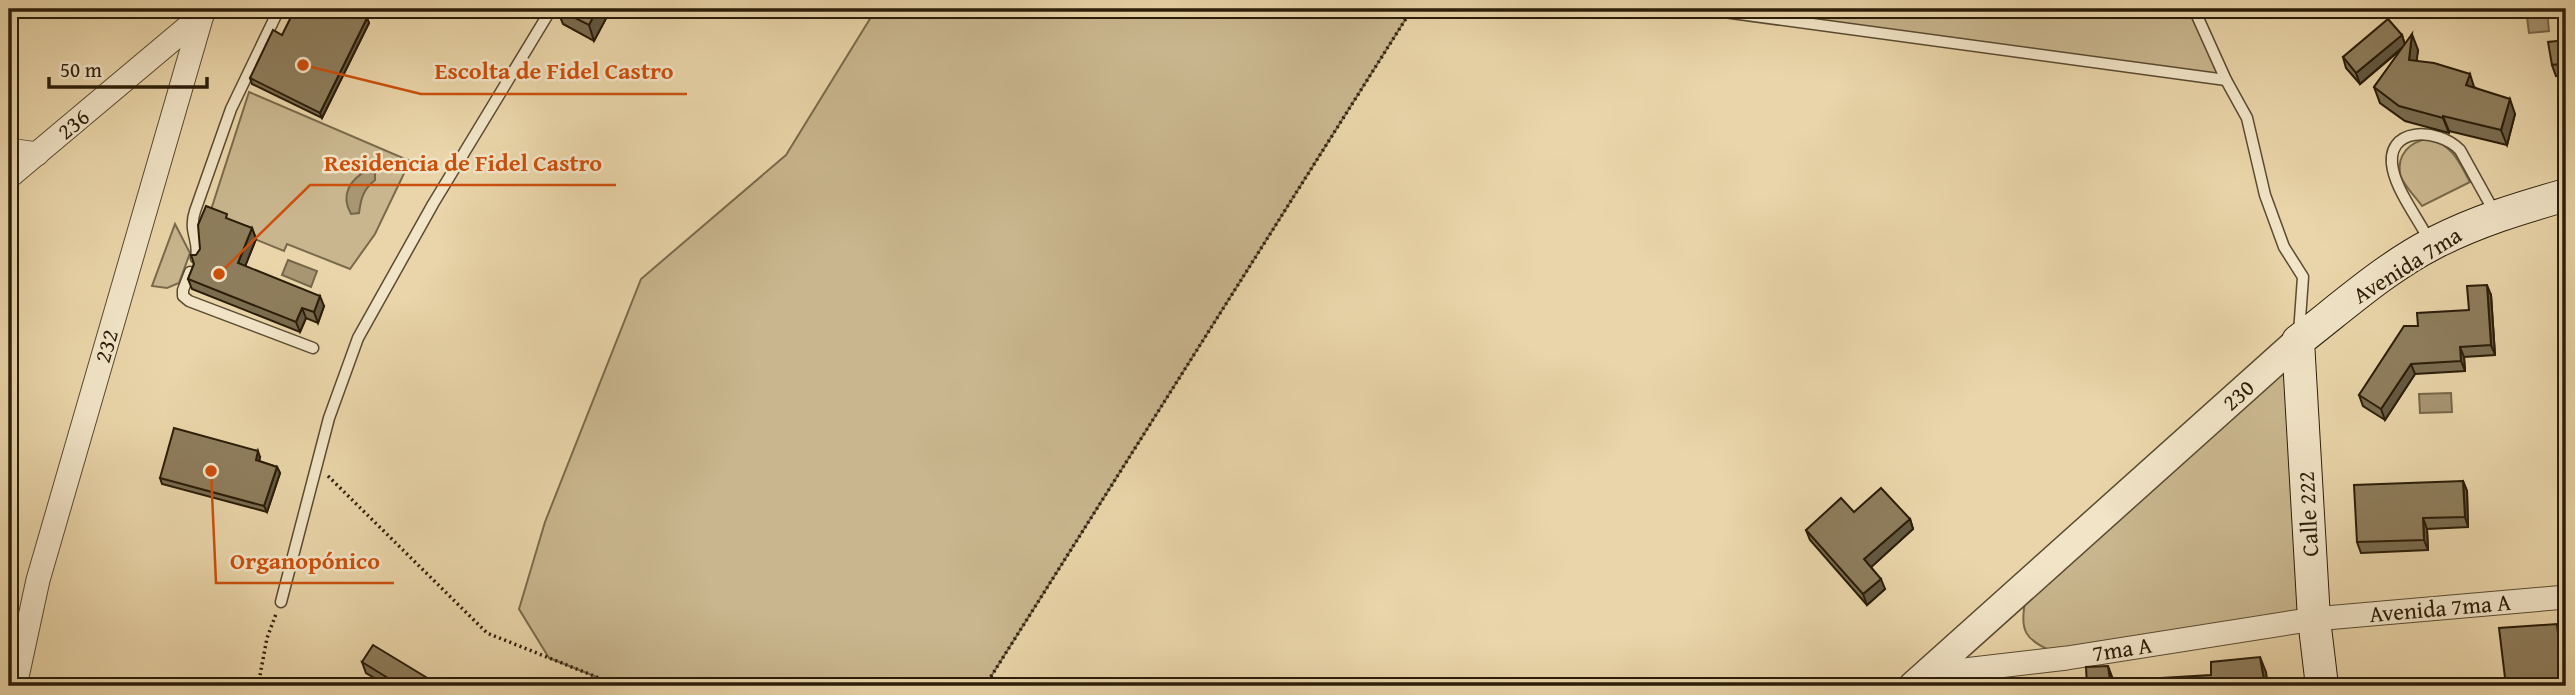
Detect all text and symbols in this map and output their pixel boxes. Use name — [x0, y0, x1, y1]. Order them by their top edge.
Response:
scale bar — [49, 46, 206, 90]
callout: Escolta de Fidel Castro — [421, 49, 687, 94]
text: Escolta de Fidel Castro — [435, 53, 674, 88]
text: 50 m — [60, 54, 102, 85]
street label: 236 — [49, 100, 96, 147]
callout: Residencia de Fidel Castro — [310, 140, 616, 185]
text: Residencia de Fidel Castro — [324, 145, 602, 180]
street label: Avenida 7ma — [2346, 218, 2468, 311]
street label: 232 — [85, 325, 126, 366]
street label: 230 — [2214, 371, 2261, 418]
street label: Calle 222 — [2289, 471, 2326, 558]
callout: Organopónico — [216, 538, 394, 583]
text: Organopónico — [230, 543, 380, 578]
street label: Avenida 7ma A — [2368, 585, 2512, 630]
street label: 7ma A — [2090, 628, 2154, 669]

